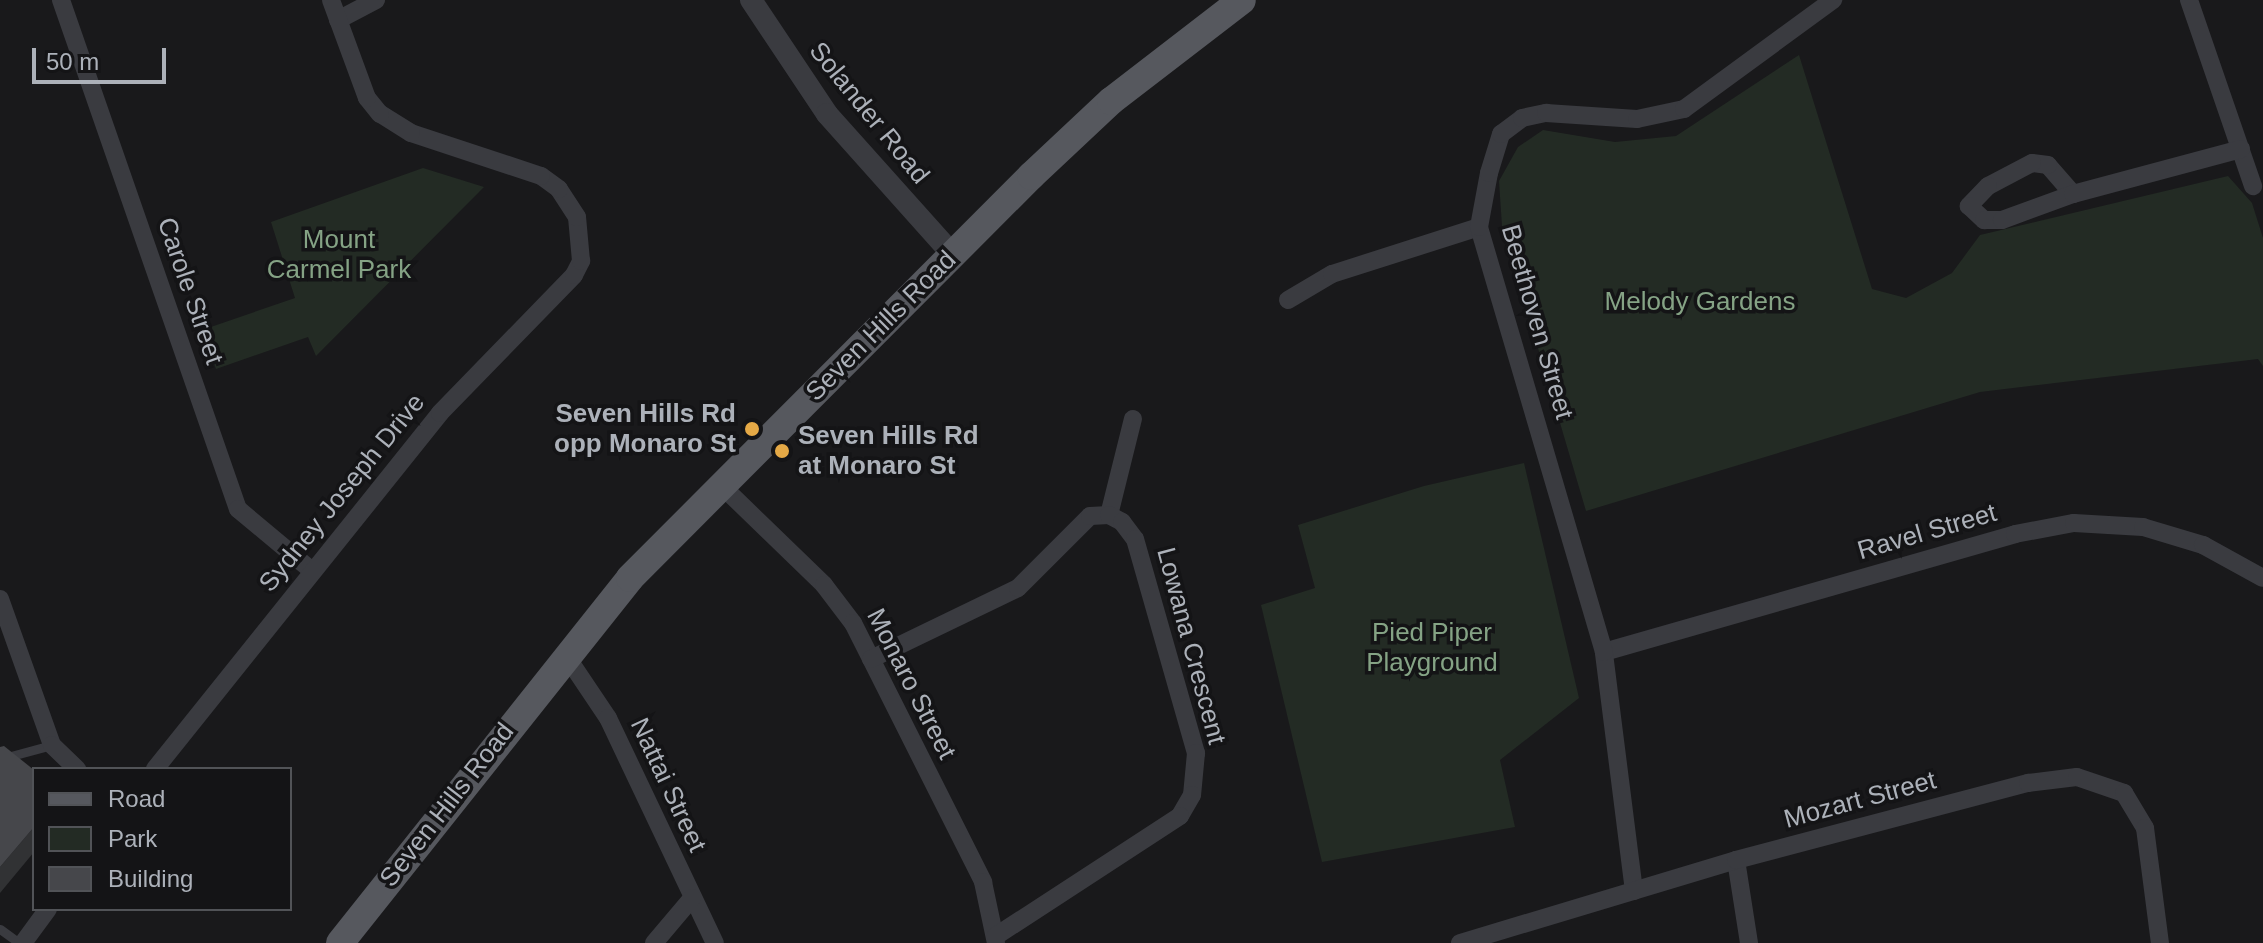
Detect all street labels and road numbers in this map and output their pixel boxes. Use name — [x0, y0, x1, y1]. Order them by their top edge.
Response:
street label: Solander Road — [802, 36, 936, 190]
street label: Carole Street — [150, 214, 230, 368]
street label: Beethoven Street — [1494, 221, 1580, 423]
street label: Seven Hills Road — [799, 244, 963, 408]
street label: Sydney Joseph Drive — [253, 388, 431, 598]
street label: Ravel Street — [1854, 497, 2000, 567]
street label: Lowana Crescent — [1150, 544, 1232, 748]
street label: Monaro Street — [860, 604, 962, 764]
street label: Nattai Street — [623, 713, 713, 857]
street label: Seven Hills Road — [373, 717, 521, 893]
street label: Mozart Street — [1781, 765, 1939, 835]

